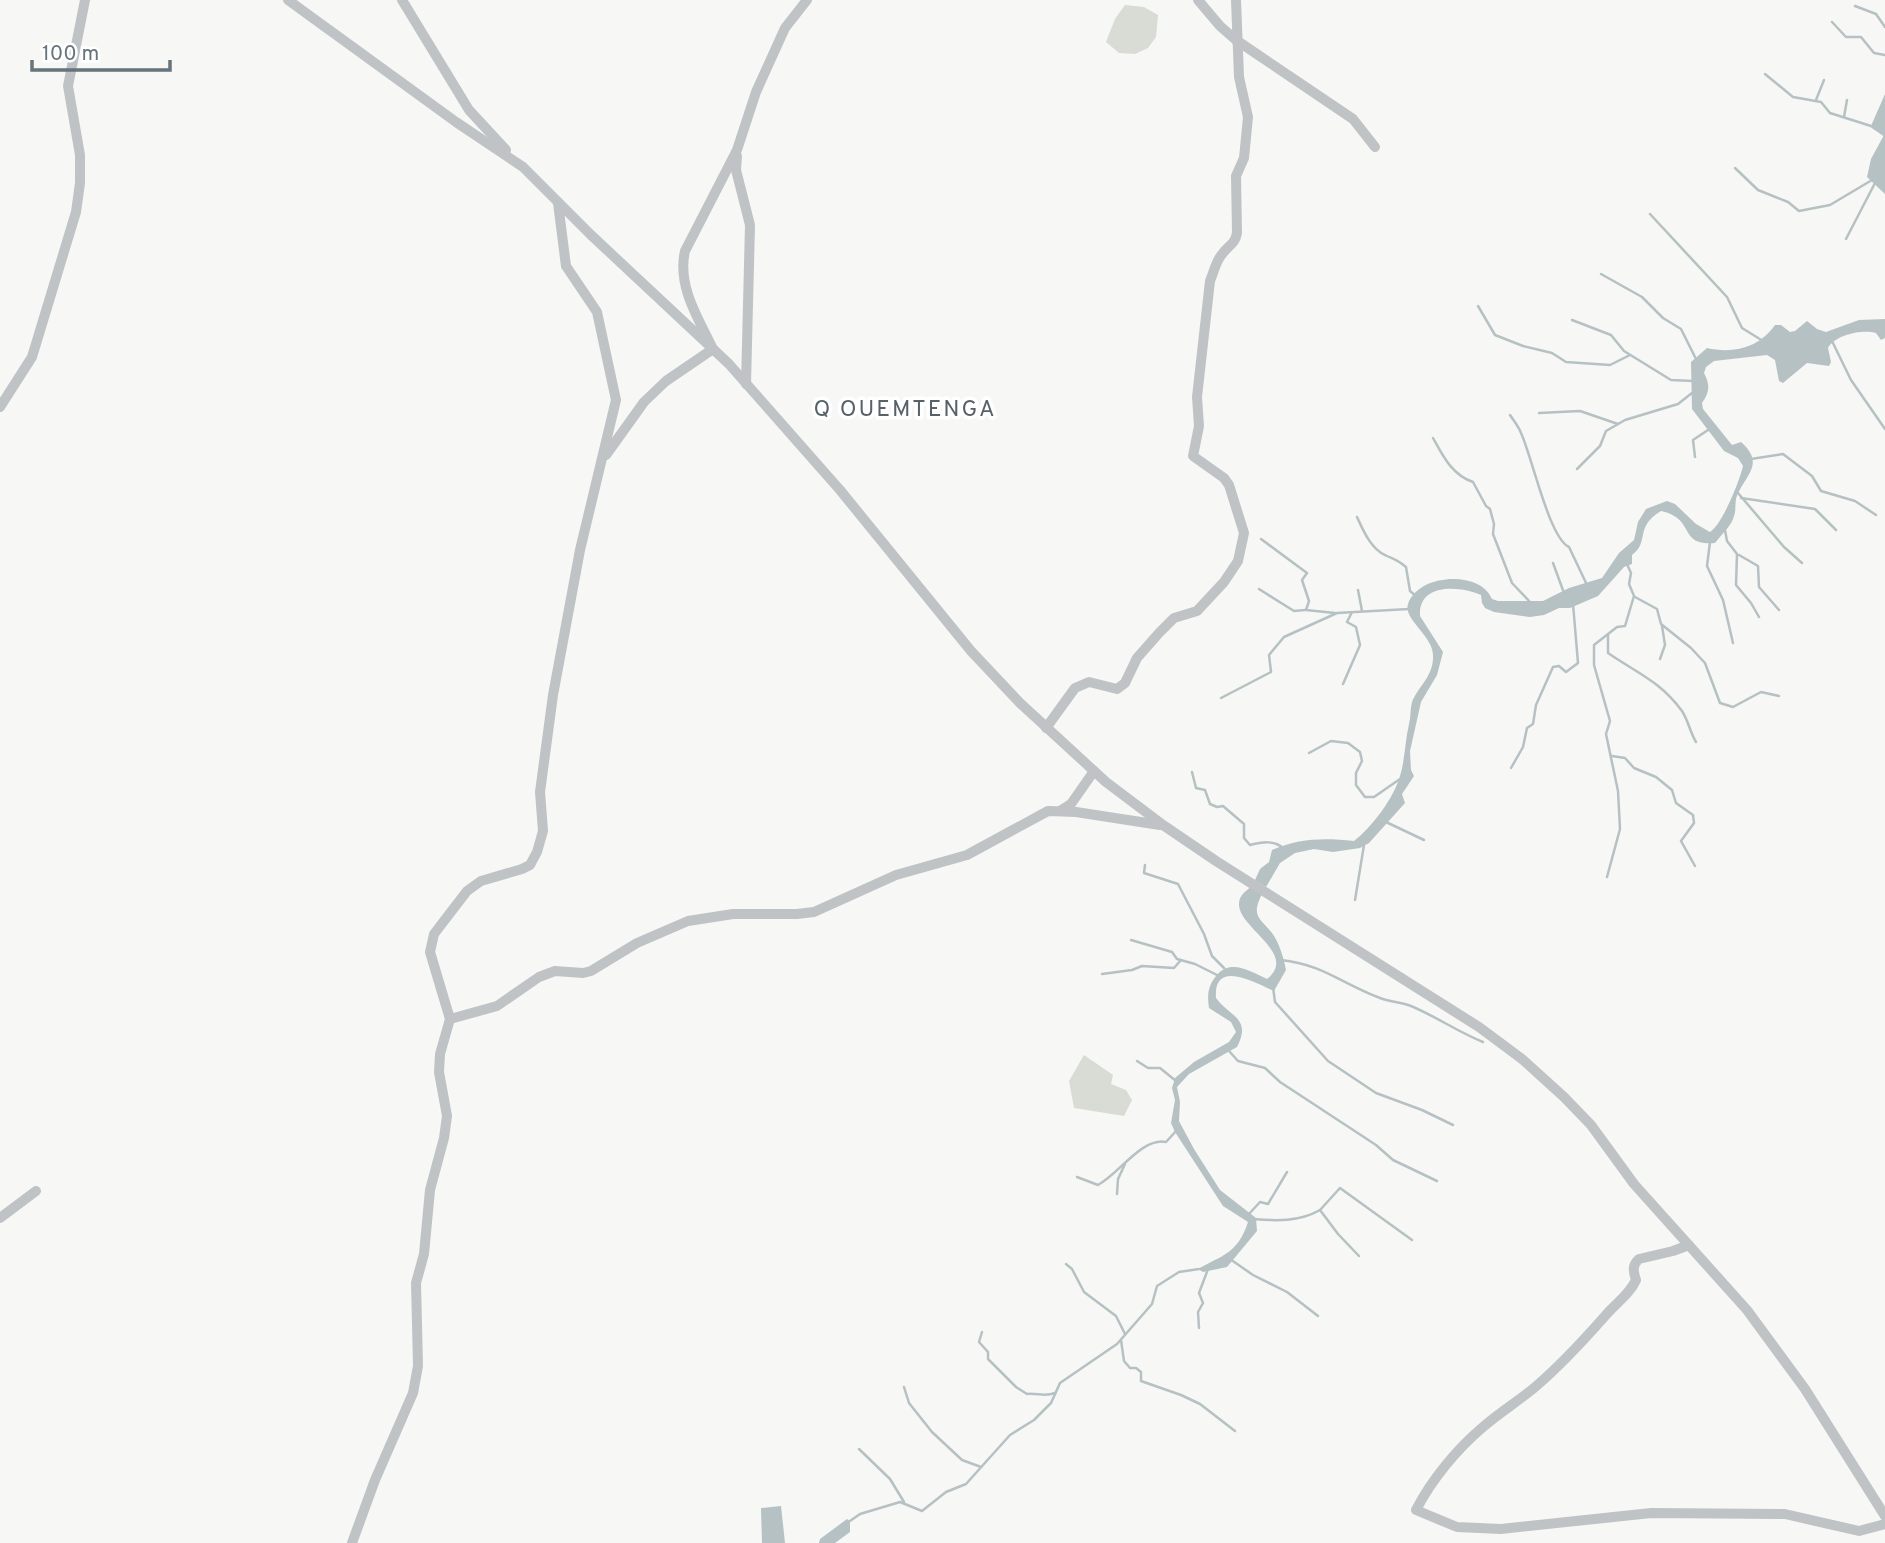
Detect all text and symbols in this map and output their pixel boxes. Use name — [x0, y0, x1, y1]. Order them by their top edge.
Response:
scale bar — [32, 28, 170, 72]
text: 100 m — [42, 41, 99, 68]
district label: Q OUEMTENGA — [813, 396, 997, 425]

